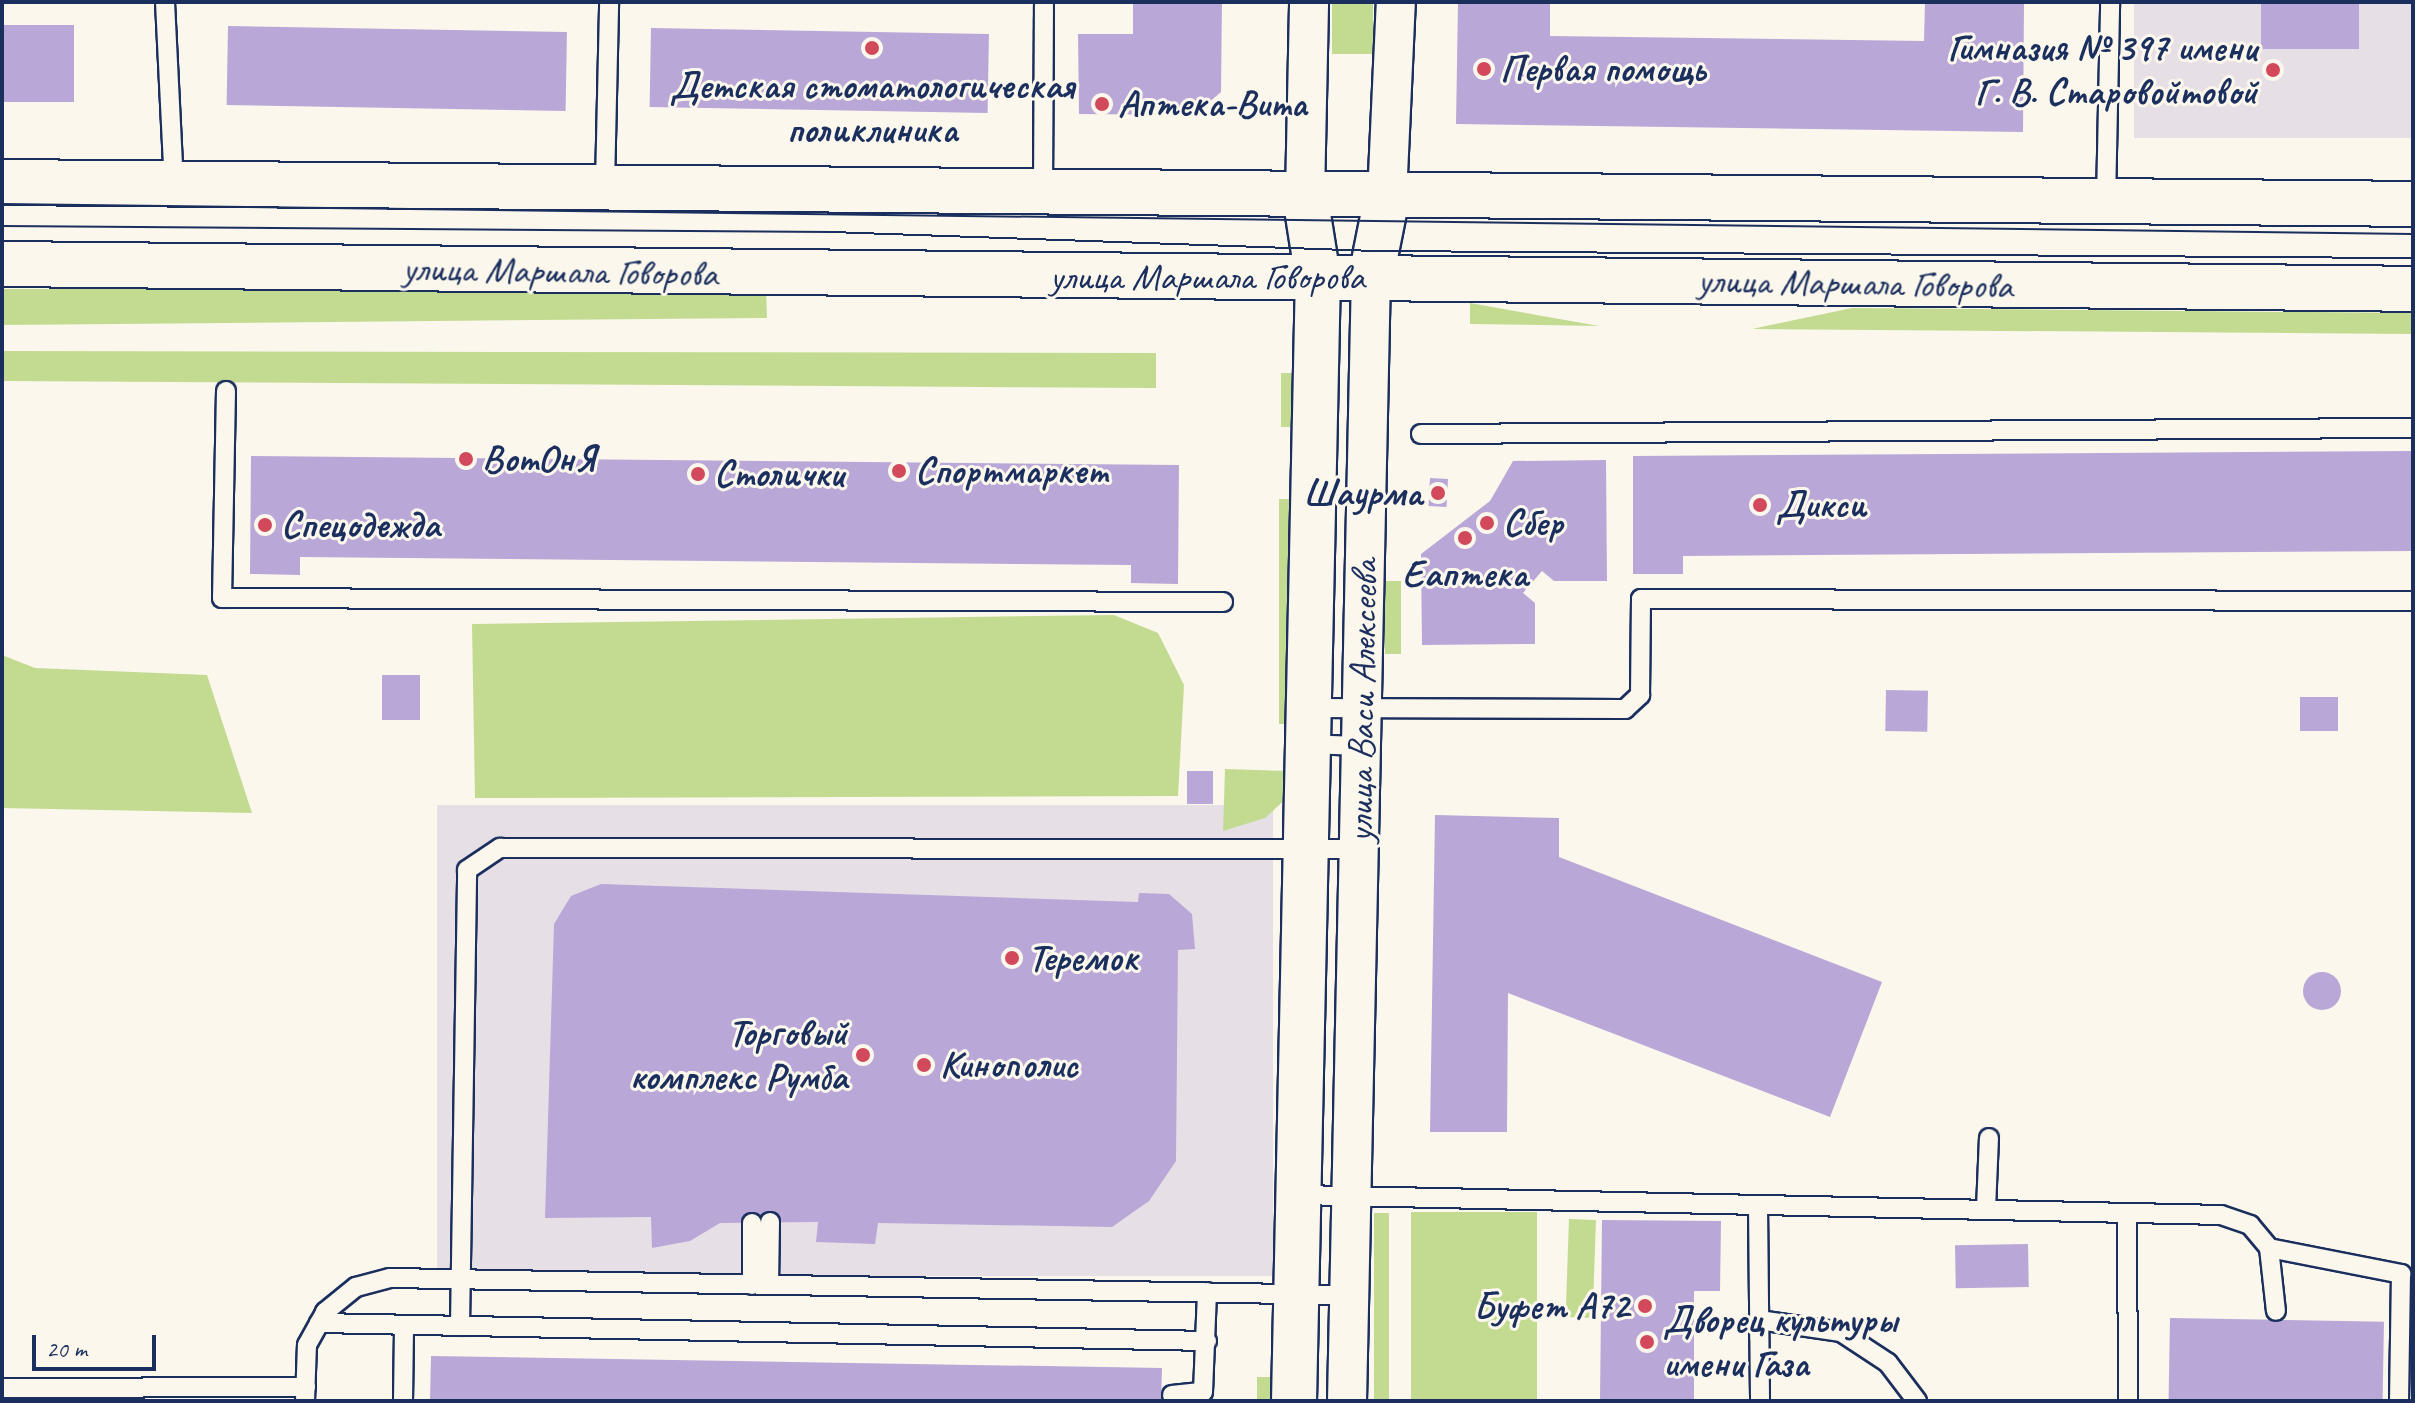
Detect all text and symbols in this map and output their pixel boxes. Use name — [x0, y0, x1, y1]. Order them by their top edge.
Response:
place label: Гимназия № 397 имени Г. В. Старовойтовой — [1947, 25, 2257, 114]
marker: Детская стоматологическая поликлиника — [861, 37, 883, 59]
place label: Первая помощь — [1500, 46, 1708, 92]
marker: Первая помощь — [1475, 60, 1493, 78]
marker: Гимназия № 397 имени Г. В. Старовойтовой — [2264, 61, 2282, 79]
place label: Детская стоматологическая поликлиника — [670, 63, 1074, 152]
place label: Аптека-Вита — [1118, 81, 1307, 127]
marker: Аптека-Вита — [1093, 95, 1111, 113]
street label: улица Маршала Говорова — [402, 245, 718, 297]
street label: улица Маршала Говорова — [1050, 254, 1364, 300]
street label: улица Маршала Говорова — [1697, 257, 2013, 309]
place label: ВотОнЯ — [482, 436, 596, 482]
place label: Спортмаркет — [915, 448, 1107, 494]
marker: ВотОнЯ — [457, 450, 475, 468]
place label: Столички — [714, 451, 844, 497]
marker: Спортмаркет — [890, 462, 908, 480]
marker: Столички — [689, 465, 707, 483]
place label: Шаурма — [1303, 470, 1422, 516]
place label: Дикси — [1776, 482, 1866, 528]
marker: Шаурма — [1429, 484, 1447, 502]
marker: Дикси — [1751, 496, 1769, 514]
place label: Сбер — [1503, 500, 1563, 546]
place label: Спецодежда — [281, 502, 439, 548]
marker: Сбер — [1478, 514, 1496, 532]
marker: Спецодежда — [256, 516, 274, 534]
marker: Еаптека — [1456, 529, 1474, 547]
place label: Еаптека — [1402, 551, 1528, 597]
street label: улица Васи Алексеева — [1337, 559, 1387, 843]
place label: Теремок — [1028, 935, 1138, 981]
marker: Теремок — [1003, 949, 1021, 967]
place label: Торговый комплекс Румба — [630, 1010, 847, 1100]
place label: Кинополис — [940, 1042, 1077, 1088]
marker: Торговый комплекс Румба — [854, 1046, 872, 1064]
marker: Кинополис — [915, 1056, 933, 1074]
place label: Буфет А72 — [1473, 1283, 1629, 1329]
marker: Буфет А72 — [1636, 1297, 1654, 1315]
place label: Дворец культуры имени Газа — [1663, 1297, 1899, 1386]
scale bar — [36, 1319, 160, 1369]
marker: Дворец культуры имени Газа — [1638, 1333, 1656, 1351]
text: 20 m — [46, 1334, 87, 1364]

